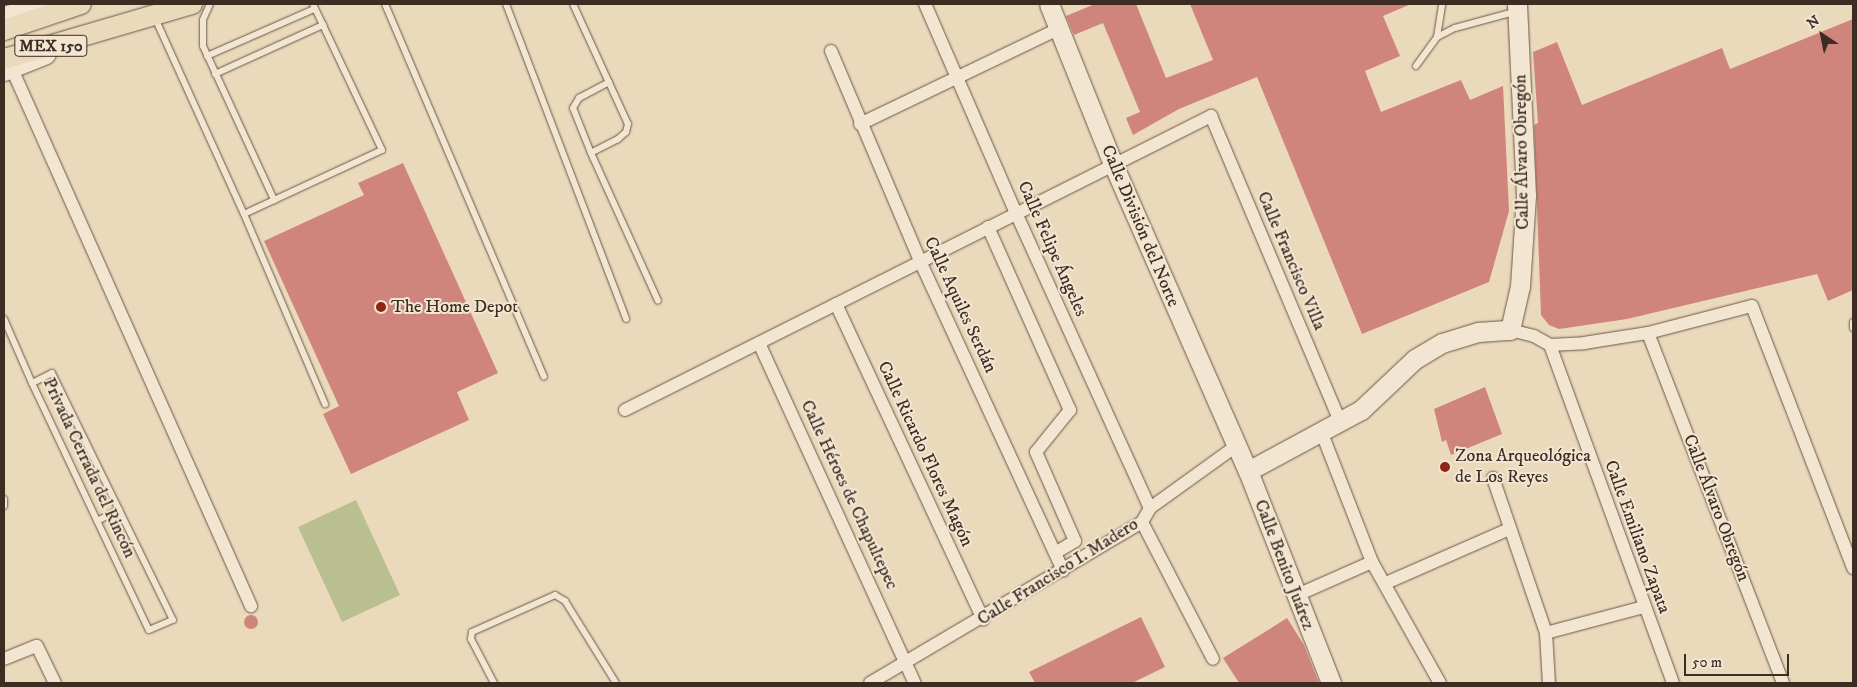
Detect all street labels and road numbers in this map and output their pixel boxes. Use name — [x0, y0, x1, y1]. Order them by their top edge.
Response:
road number: MEX 150 — [13, 32, 88, 59]
street label: Calle Álvaro Obregón — [1510, 74, 1534, 230]
street label: Calle División del Norte — [1096, 142, 1184, 310]
street label: Calle Felipe Ángeles — [1012, 178, 1092, 320]
street label: Calle Francisco Villa — [1252, 188, 1330, 334]
street label: Calle Aquiles Serdán — [919, 234, 1001, 376]
street label: Calle Ricardo Flores Magón — [873, 358, 977, 550]
street label: Privada Cerrada del Rincón — [38, 374, 140, 562]
street label: Calle Héroes de Chapultepec — [796, 397, 902, 593]
street label: Calle Álvaro Obregón — [1678, 432, 1754, 584]
street label: Calle Emiliano Zapata — [1599, 457, 1675, 617]
street label: Calle Benito Juárez — [1249, 497, 1319, 633]
street label: Calle Francisco I. Madero — [973, 514, 1143, 630]

